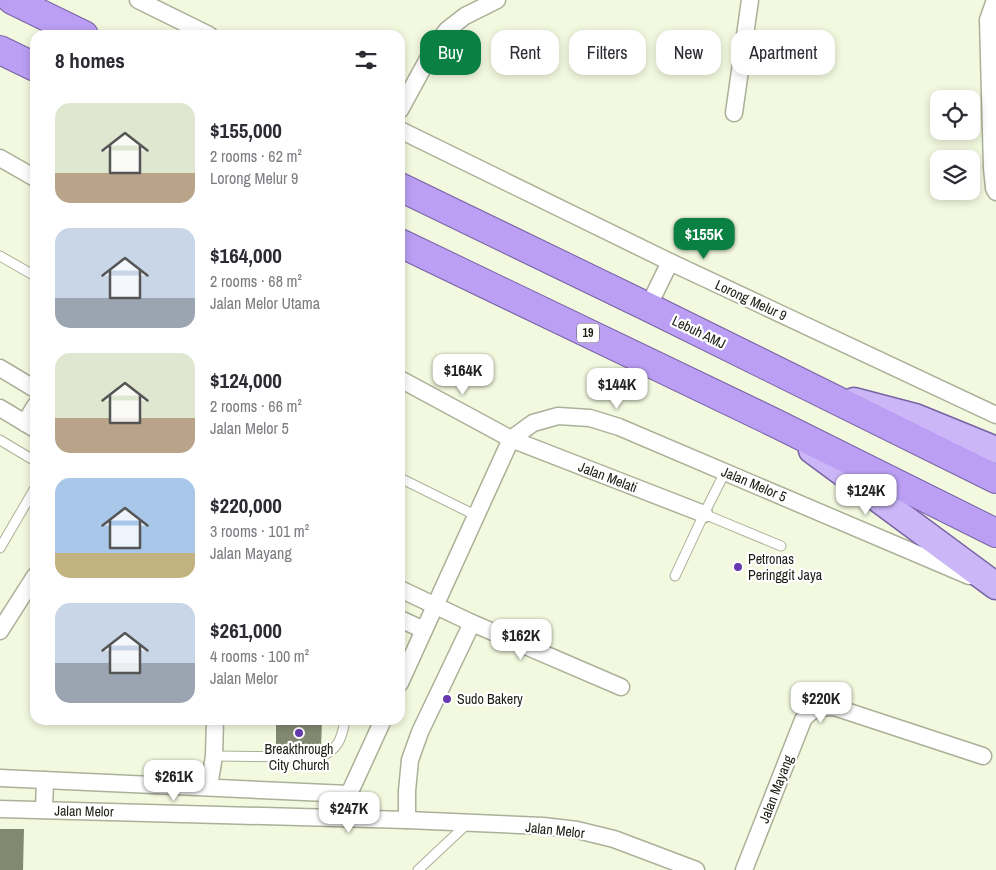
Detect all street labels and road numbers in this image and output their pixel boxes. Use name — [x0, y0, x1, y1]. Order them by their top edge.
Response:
street label: Lorong Melur 9 — [712, 276, 790, 324]
street label: Lebuh AMJ — [669, 311, 729, 353]
road number: 19 — [577, 323, 599, 342]
street label: Jalan Melati — [576, 458, 640, 496]
street label: Jalan Melor 5 — [719, 462, 789, 506]
street label: Jalan Mayang — [755, 752, 797, 826]
street label: Jalan Melor — [54, 801, 114, 821]
street label: Jalan Melor — [525, 818, 586, 842]

